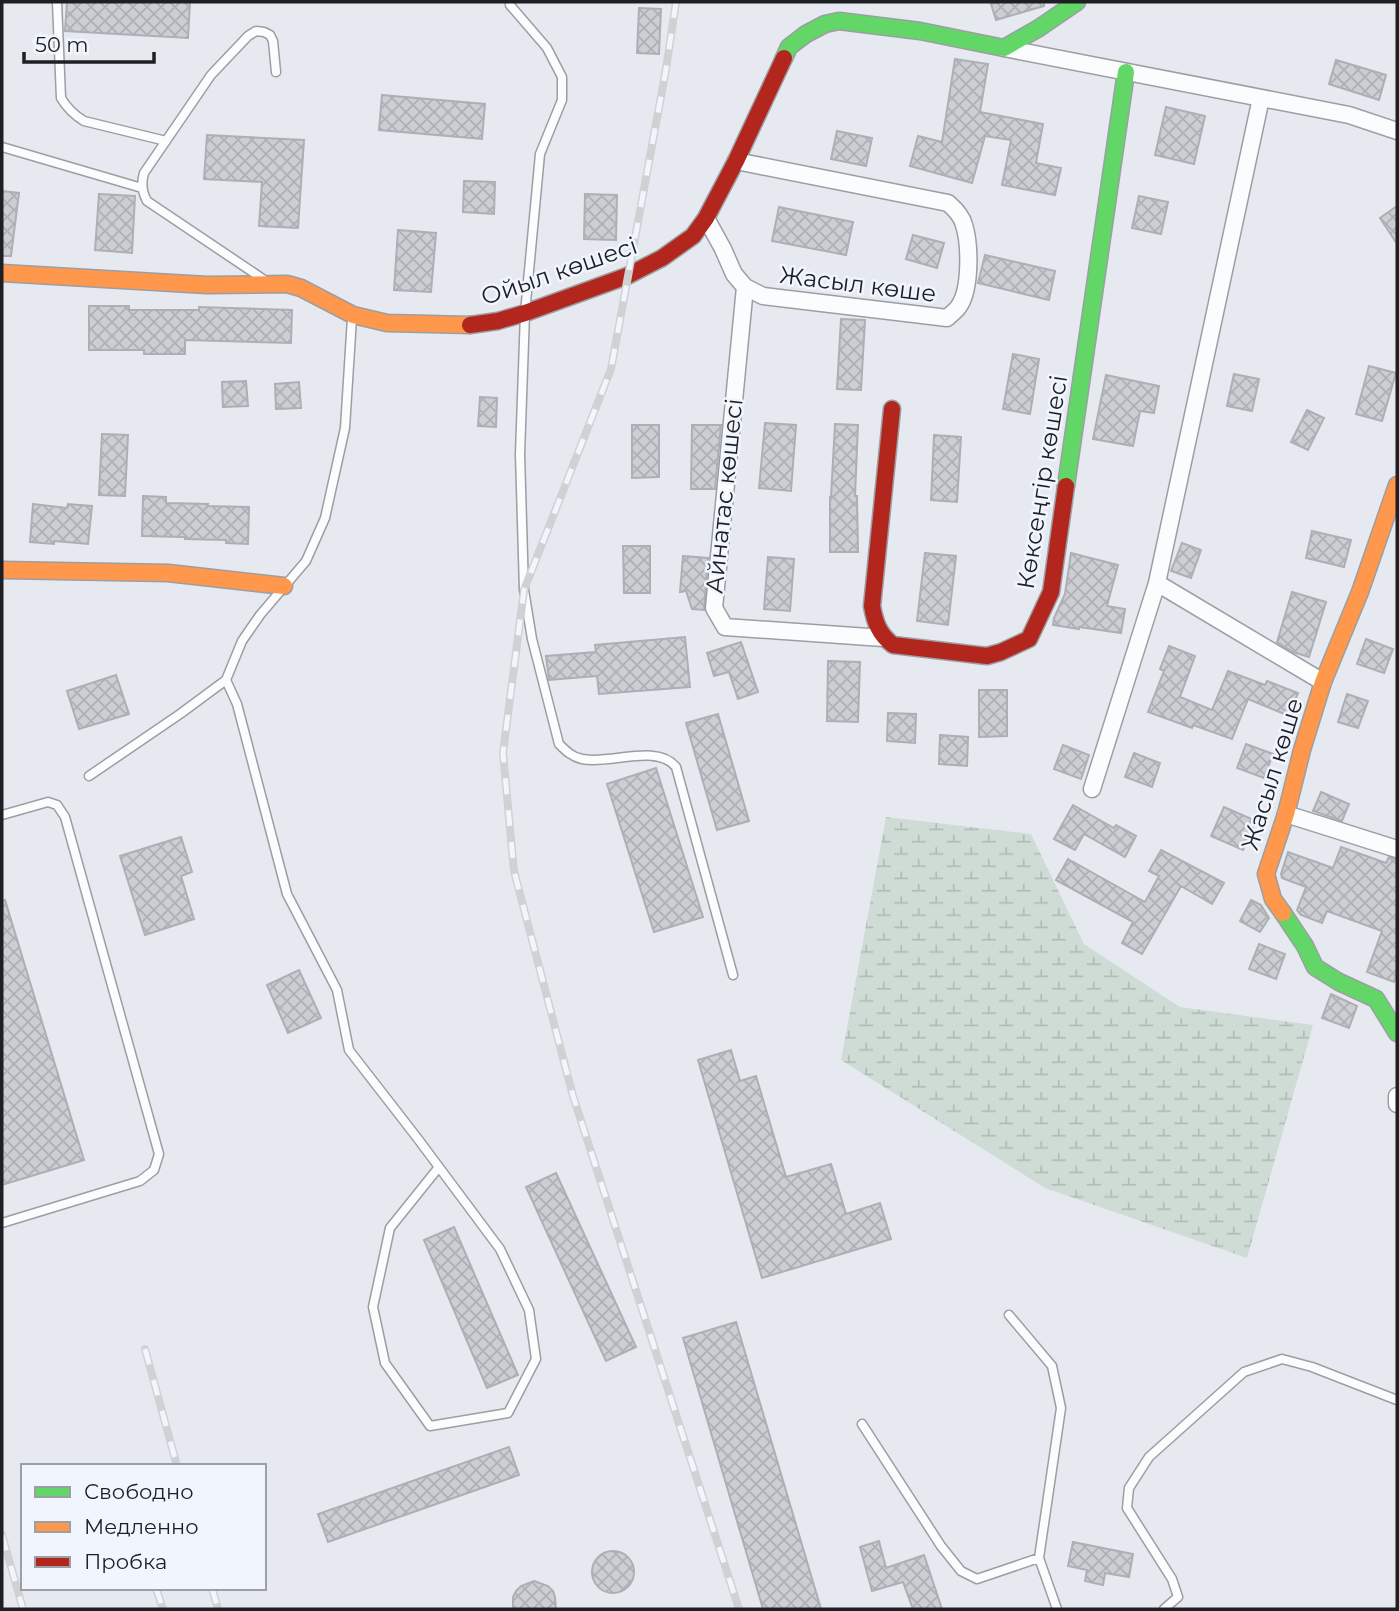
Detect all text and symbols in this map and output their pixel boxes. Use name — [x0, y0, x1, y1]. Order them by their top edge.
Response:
scale bar — [24, 21, 154, 65]
text: 50 m — [35, 32, 89, 57]
street label: Ойыл көшесі — [477, 231, 641, 311]
street label: Жасыл көше — [778, 260, 938, 308]
street label: Көксеңгір көшесі — [1011, 373, 1073, 591]
street label: Айнатас көшесі — [699, 397, 749, 595]
street label: Жасыл көше — [1235, 694, 1309, 854]
legend — [21, 1464, 266, 1590]
text: Свободно — [84, 1479, 194, 1504]
text: Медленно — [84, 1514, 199, 1539]
text: Пробка — [84, 1549, 167, 1574]

